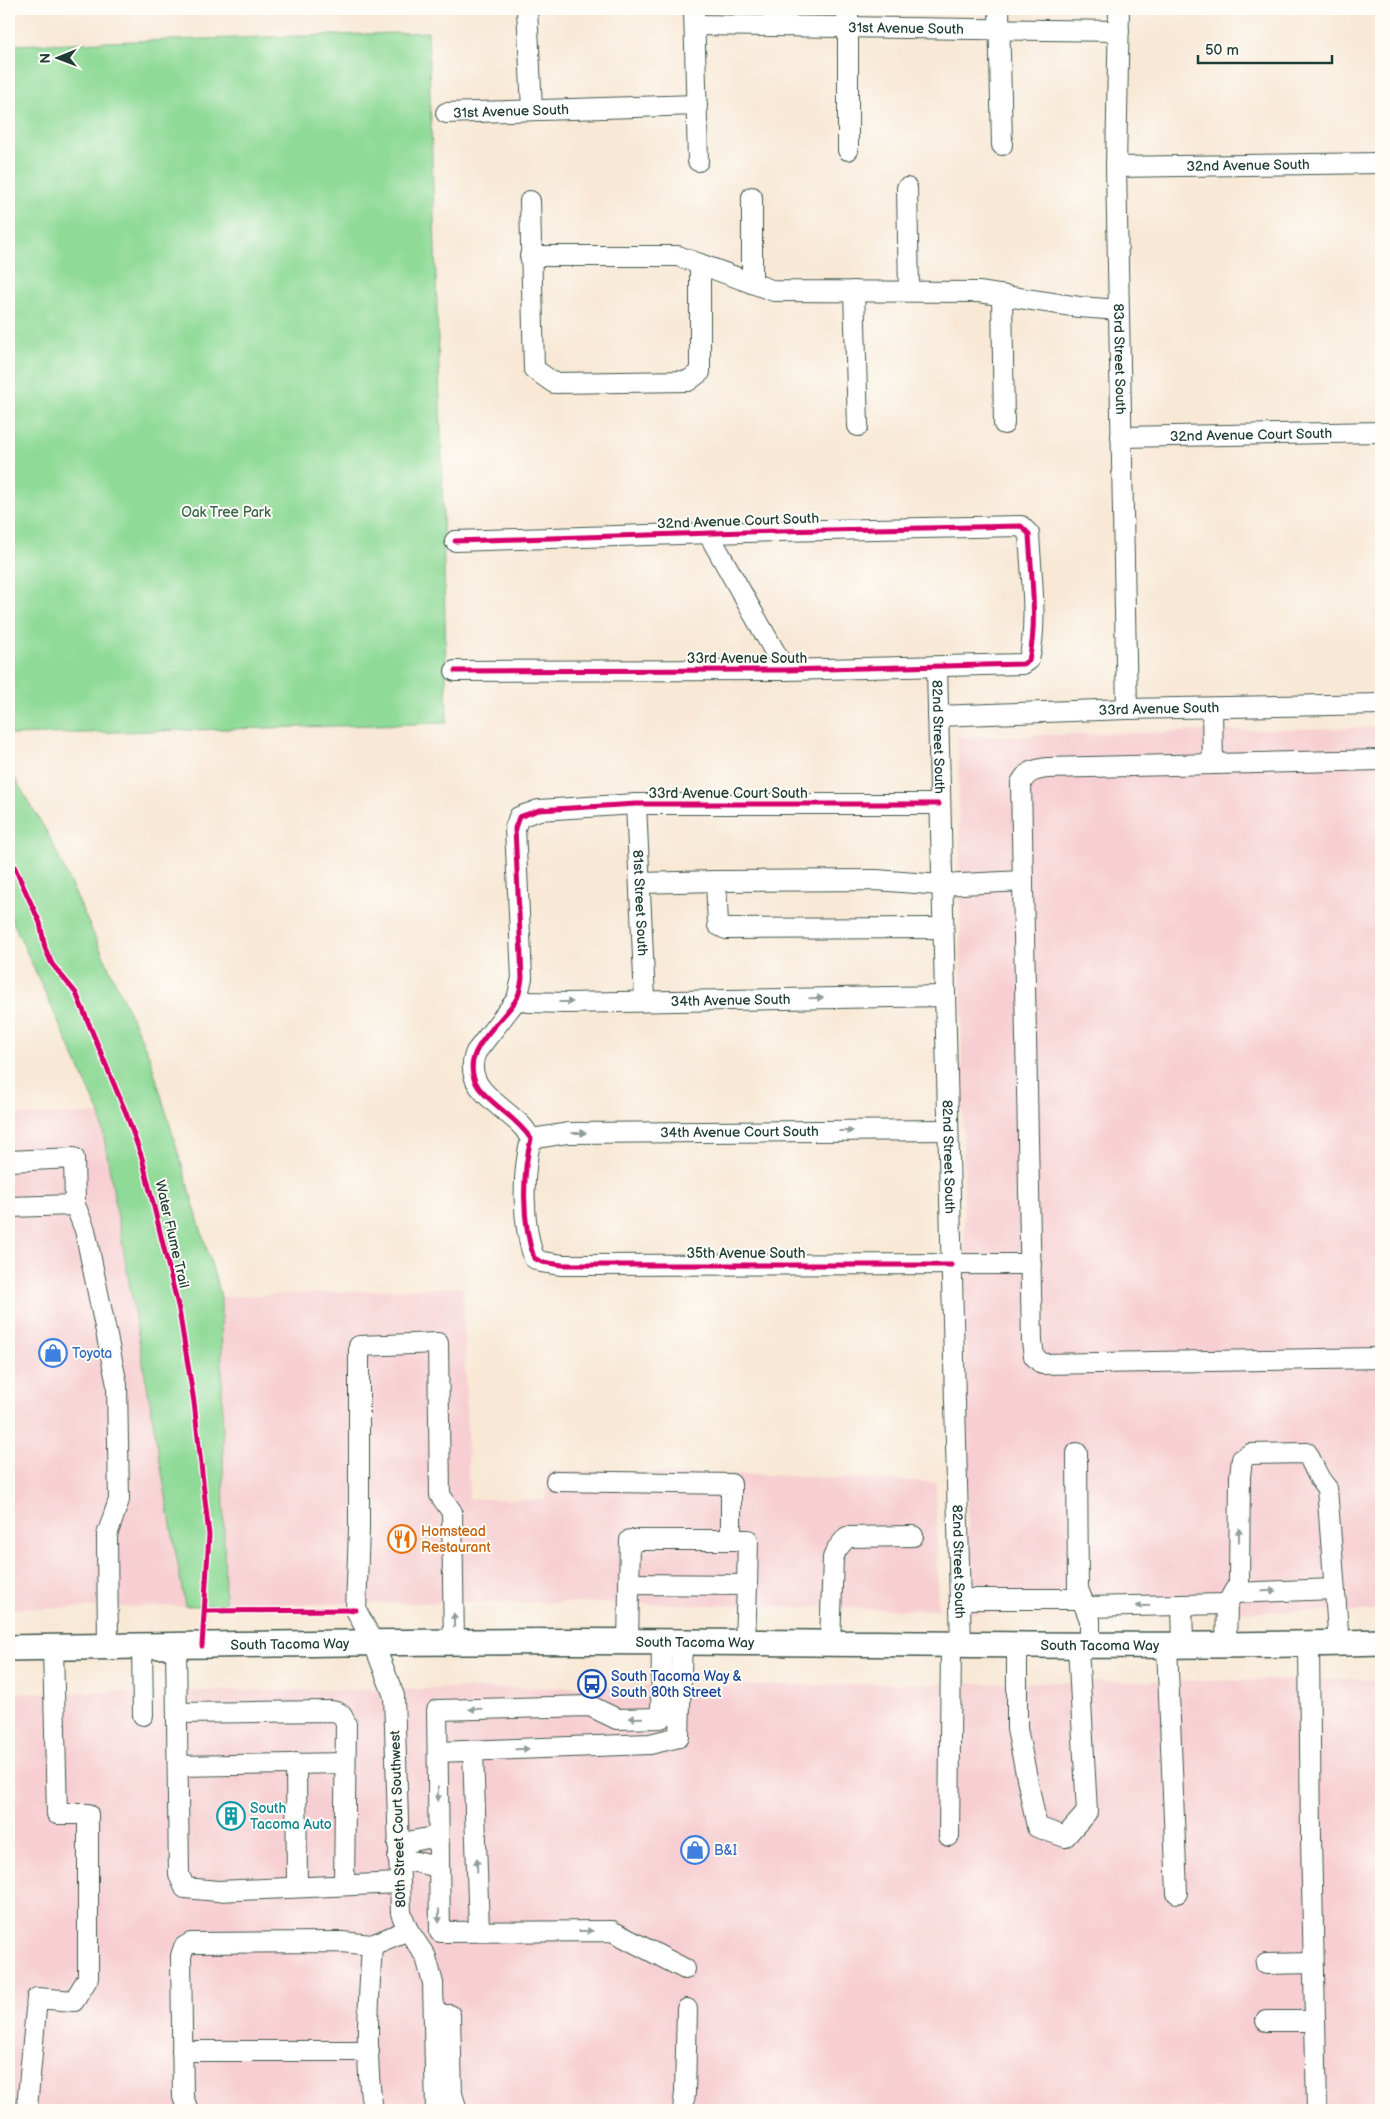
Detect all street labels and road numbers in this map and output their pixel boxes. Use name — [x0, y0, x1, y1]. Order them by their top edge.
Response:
street label: 31st Avenue South — [848, 19, 964, 37]
street label: 31st Avenue South — [453, 101, 569, 121]
street label: 32nd Avenue South — [1186, 156, 1310, 174]
street label: 83rd Street South — [1110, 303, 1130, 415]
street label: 32nd Avenue Court South — [1170, 424, 1332, 445]
street label: 32nd Avenue Court South — [657, 510, 820, 532]
street label: 33rd Avenue South — [687, 650, 807, 667]
street label: 82nd Street South — [929, 680, 949, 794]
street label: 33rd Avenue South — [1098, 699, 1220, 719]
street label: 33rd Avenue Court South — [648, 785, 808, 802]
street label: 81st Street South — [630, 849, 651, 957]
street label: 34th Avenue South — [671, 990, 791, 1010]
street label: 82nd Street South — [939, 1100, 959, 1214]
street label: 34th Avenue Court South — [660, 1123, 819, 1141]
street label: Water Flume Trail — [151, 1178, 193, 1290]
street label: 35th Avenue South — [686, 1245, 806, 1262]
street label: 82nd Street South — [949, 1505, 969, 1619]
street label: South Tacoma Way — [635, 1633, 755, 1651]
street label: South Tacoma Way — [230, 1635, 350, 1653]
street label: South Tacoma Way — [1040, 1637, 1160, 1654]
street label: 80th Street Court Southwest — [386, 1729, 410, 1908]

